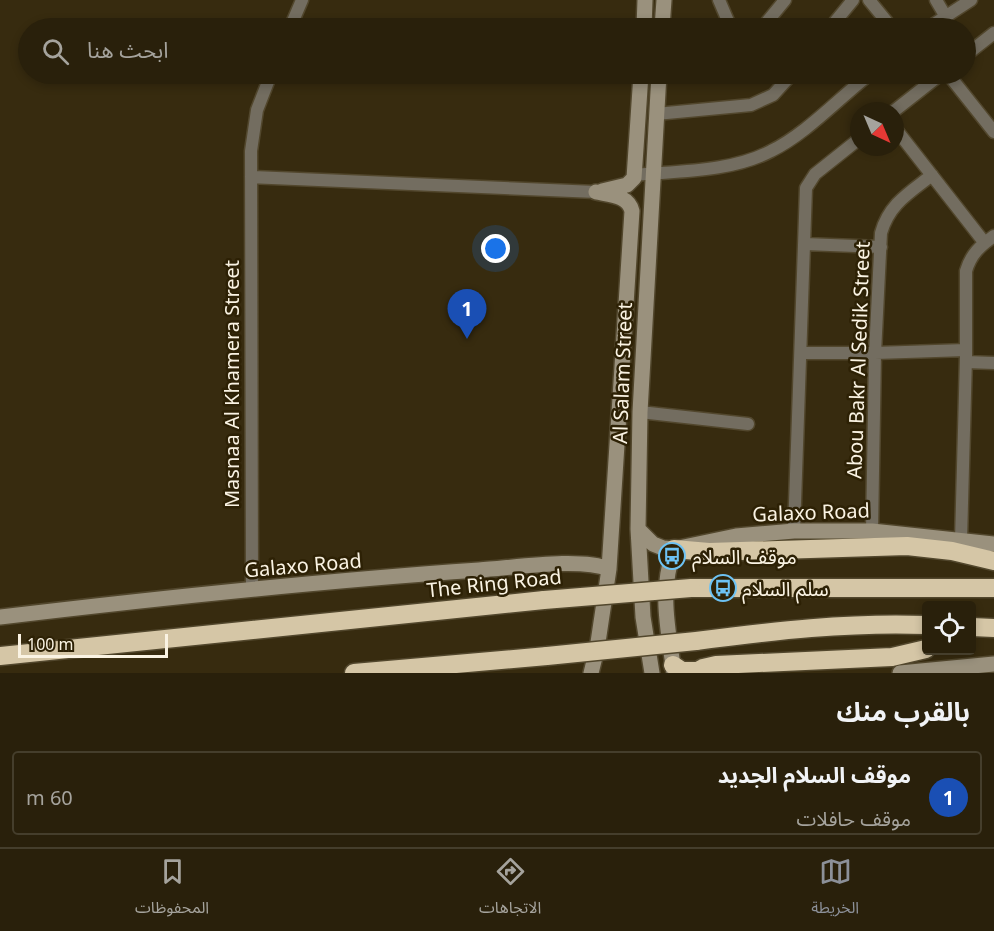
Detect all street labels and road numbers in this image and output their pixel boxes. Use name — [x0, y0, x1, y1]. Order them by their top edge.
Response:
street label: Abou Bakr Al Sedik Street — [840, 241, 876, 479]
street label: Masnaa Al Khamera Street — [218, 260, 245, 508]
street label: Al Salam Street — [606, 302, 638, 444]
street label: Galaxo Road — [752, 496, 870, 528]
street label: Galaxo Road — [243, 546, 363, 584]
street label: The Ring Road — [425, 562, 563, 604]

